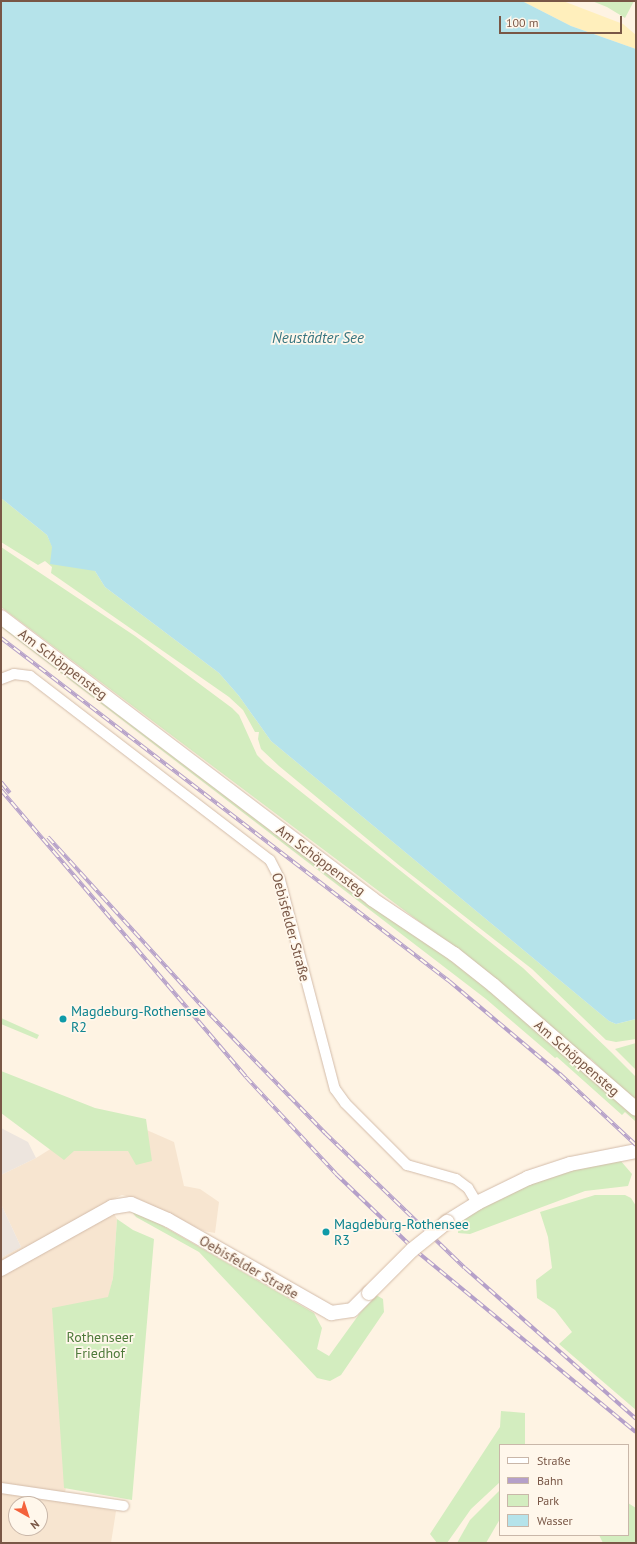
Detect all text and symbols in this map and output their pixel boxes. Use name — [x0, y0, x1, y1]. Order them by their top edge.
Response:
scale bar — [501, 8, 624, 34]
text: 100 m — [506, 15, 539, 30]
water label: Neustädter See — [272, 329, 364, 347]
street label: Am Schöppensteg — [15, 625, 111, 703]
street label: Am Schöppensteg — [273, 821, 369, 899]
street label: Oebisfelder Straße — [268, 871, 314, 983]
place label: Magdeburg-Rothensee R2 — [71, 1003, 206, 1036]
marker: Magdeburg-Rothensee R2 — [58, 1014, 68, 1024]
street label: Am Schöppensteg — [531, 1017, 623, 1099]
place label: Magdeburg-Rothensee R3 — [334, 1216, 469, 1248]
marker: Magdeburg-Rothensee R3 — [321, 1227, 331, 1237]
street label: Oebisfelder Straße — [196, 1232, 302, 1302]
park label: Rothenseer Friedhof — [66, 1329, 134, 1362]
legend — [499, 1444, 629, 1536]
text: Straße — [537, 1453, 571, 1468]
text: Bahn — [537, 1473, 563, 1488]
text: Park — [537, 1493, 559, 1508]
north arrow — [8, 1496, 48, 1536]
text: Wasser — [537, 1513, 573, 1528]
text: N — [28, 1517, 42, 1532]

